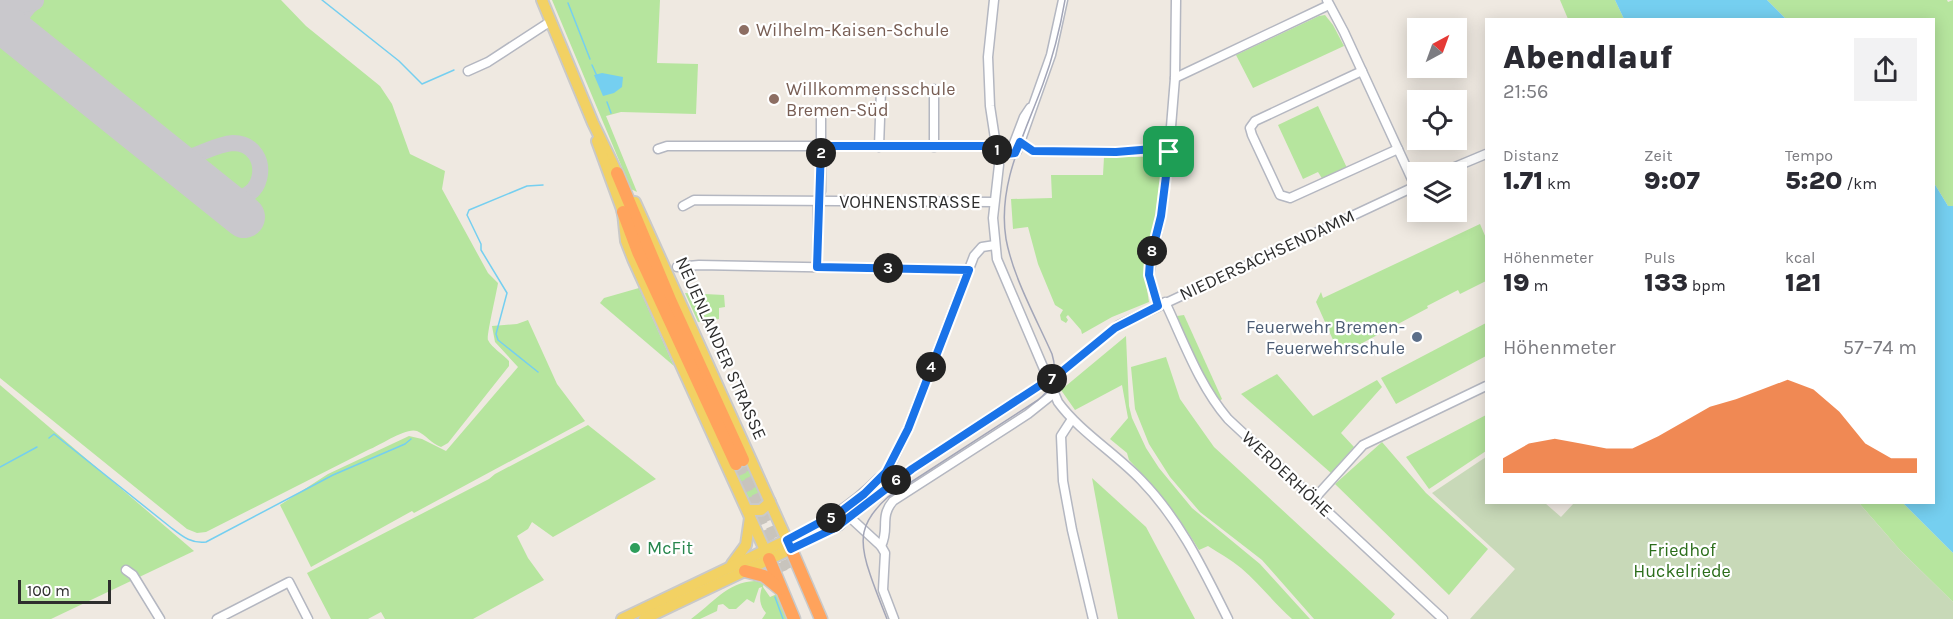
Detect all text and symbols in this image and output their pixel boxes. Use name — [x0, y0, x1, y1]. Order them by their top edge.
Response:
north arrow — [1407, 18, 1467, 78]
map controls — [1407, 18, 1467, 222]
place label: Wilhelm-Kaisen-Schule — [756, 19, 949, 41]
marker: Wilhelm-Kaisen-Schule — [737, 23, 751, 37]
text: Abendlauf — [1503, 38, 1673, 76]
button: share — [1854, 38, 1917, 101]
place label: Willkommensschule Bremen-Süd — [786, 78, 956, 121]
text: 21:56 — [1503, 80, 1549, 103]
button: locate — [1407, 90, 1467, 150]
marker: Willkommensschule Bremen-Süd — [767, 92, 781, 106]
pin — [1143, 126, 1194, 177]
pin: 1 — [982, 135, 1012, 165]
icon: arrive — [1152, 135, 1185, 168]
pin: 2 — [806, 138, 836, 168]
text: 1 — [994, 140, 1000, 159]
text: 2 — [816, 143, 826, 162]
text: Distanz — [1503, 146, 1559, 165]
text: Zeit — [1644, 146, 1672, 165]
text: Tempo — [1785, 146, 1833, 165]
button: layers — [1407, 162, 1467, 222]
text: 1.71 — [1503, 165, 1543, 196]
text: 9:07 — [1644, 165, 1700, 196]
text: 5:20 — [1785, 165, 1843, 196]
text: km — [1543, 174, 1571, 193]
text: /km — [1843, 174, 1877, 193]
street label: VOHNENSTRASSE — [839, 191, 981, 213]
street label: NIEDERSACHSENDAMM — [1176, 205, 1358, 305]
pin: 8 — [1137, 236, 1167, 266]
text: 8 — [1147, 241, 1157, 260]
text: Höhenmeter — [1503, 248, 1593, 267]
text: Puls — [1644, 248, 1675, 267]
text: kcal — [1785, 248, 1816, 267]
street label: NEUENLANDER STRASSE — [671, 253, 771, 443]
pin: 3 — [873, 253, 903, 283]
text: 3 — [883, 258, 893, 277]
text: 19 — [1503, 267, 1530, 298]
text: 133 — [1644, 267, 1688, 298]
text: 121 — [1785, 267, 1821, 298]
text: m — [1530, 276, 1548, 295]
text: bpm — [1688, 276, 1726, 295]
place label: Feuerwehr Bremen- Feuerwehrschule — [1246, 316, 1405, 359]
marker: Feuerwehr Bremen- Feuerwehrschule — [1410, 330, 1424, 344]
text: Höhenmeter — [1503, 336, 1616, 359]
text: 57–74 m — [1843, 336, 1917, 359]
pin: 4 — [916, 352, 946, 382]
text: 4 — [926, 357, 936, 376]
pin: 7 — [1037, 364, 1067, 394]
text: 7 — [1048, 369, 1056, 388]
street label: WERDERHÖHE — [1237, 426, 1337, 522]
pin: 6 — [881, 465, 911, 495]
text: 6 — [891, 470, 901, 489]
pin: 5 — [816, 503, 846, 533]
text: 5 — [826, 508, 836, 527]
place label: McFit — [647, 537, 693, 559]
park label: Friedhof Huckelriede — [1633, 539, 1731, 582]
marker: McFit — [628, 541, 642, 555]
scale bar — [18, 577, 111, 604]
text: 100 m — [27, 581, 70, 600]

